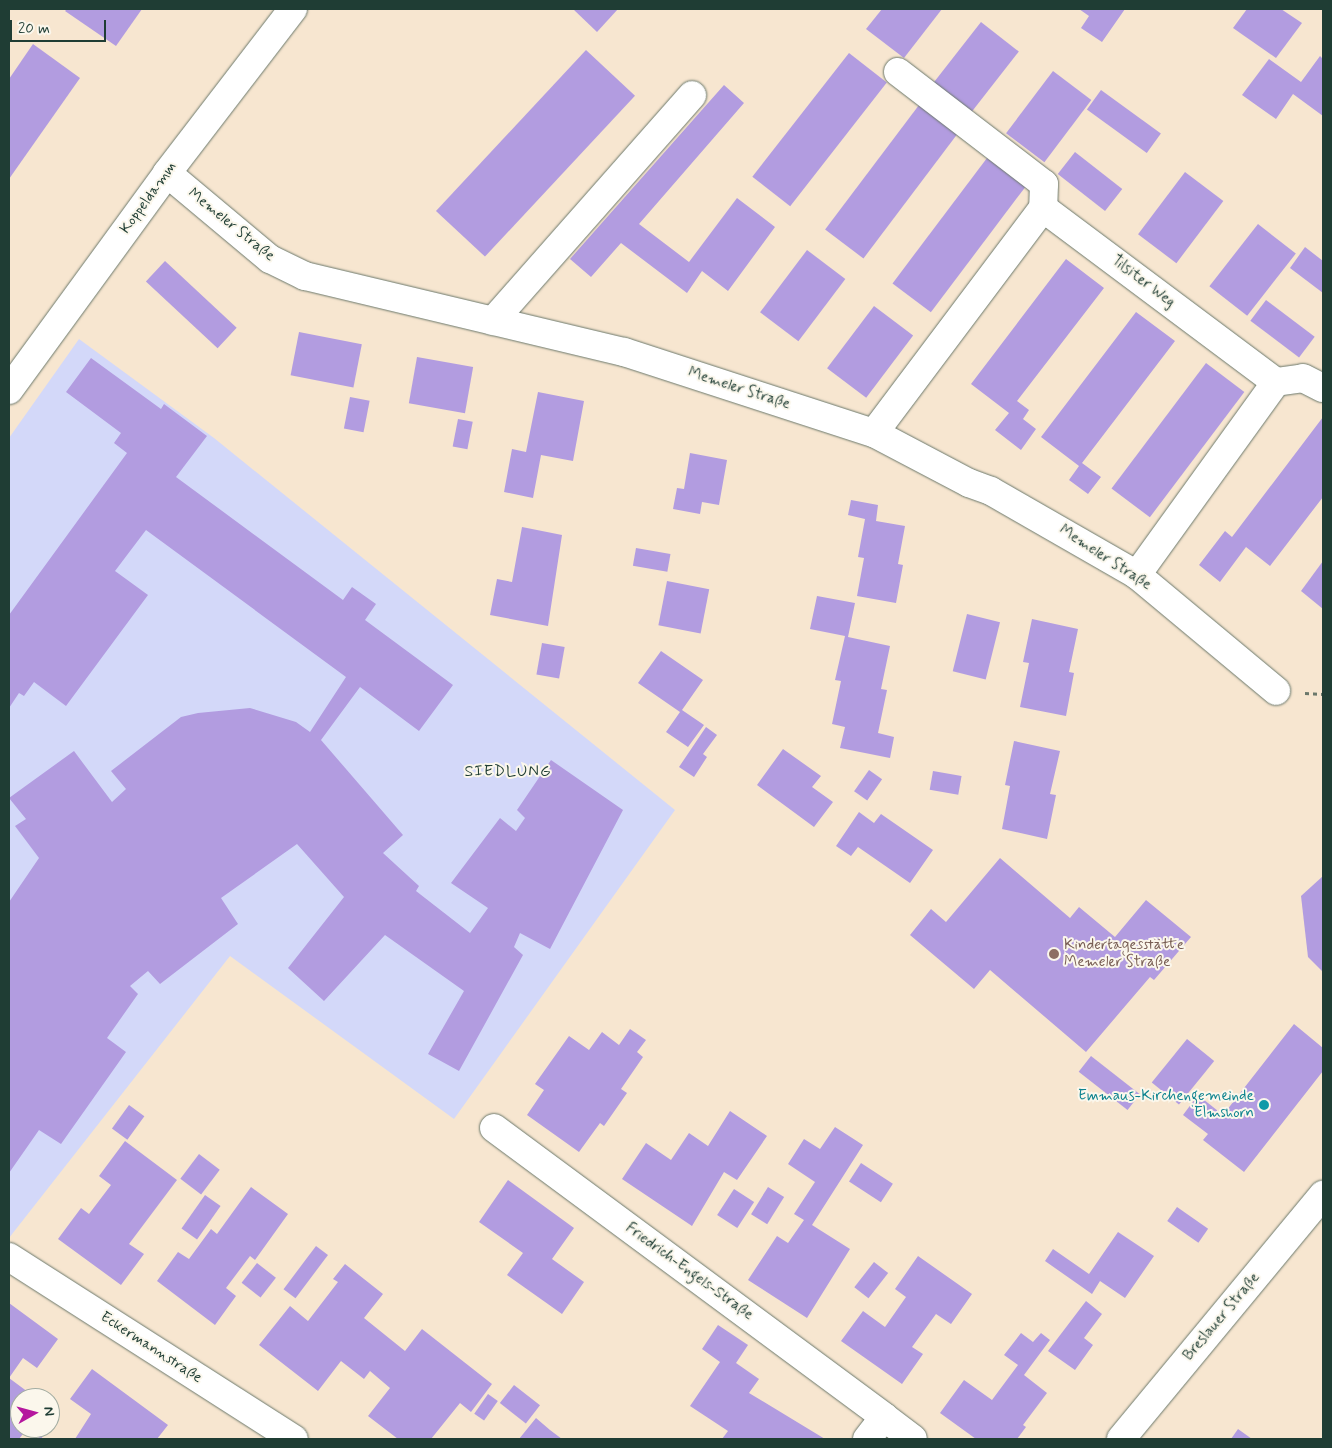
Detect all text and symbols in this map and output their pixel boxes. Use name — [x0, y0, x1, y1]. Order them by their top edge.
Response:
scale bar — [12, 10, 109, 42]
text: 20 m — [18, 19, 50, 39]
street label: Koppeldamm — [117, 158, 181, 238]
street label: Memeler Straße — [184, 185, 278, 265]
street label: Tilsiter Weg — [1107, 252, 1179, 312]
street label: Memeler Straße — [686, 364, 792, 414]
street label: Memeler Straße — [1056, 522, 1154, 594]
district label: SIEDLUNG — [463, 762, 553, 782]
place label: Kindertagesstätte Memeler Straße — [1064, 936, 1184, 971]
marker: Kindertagesstätte Memeler Straße — [1048, 948, 1060, 960]
place label: Emmaus-Kirchengemeinde Elmshorn — [1078, 1087, 1254, 1122]
marker: Emmaus-Kirchengemeinde Elmshorn — [1258, 1099, 1270, 1111]
street label: Friedrich-Engels-Straße — [622, 1220, 756, 1324]
street label: Breslauer Straße — [1180, 1269, 1264, 1365]
street label: Eckermannstraße — [97, 1308, 205, 1388]
north arrow — [10, 1388, 60, 1438]
text: N — [39, 1406, 58, 1417]

